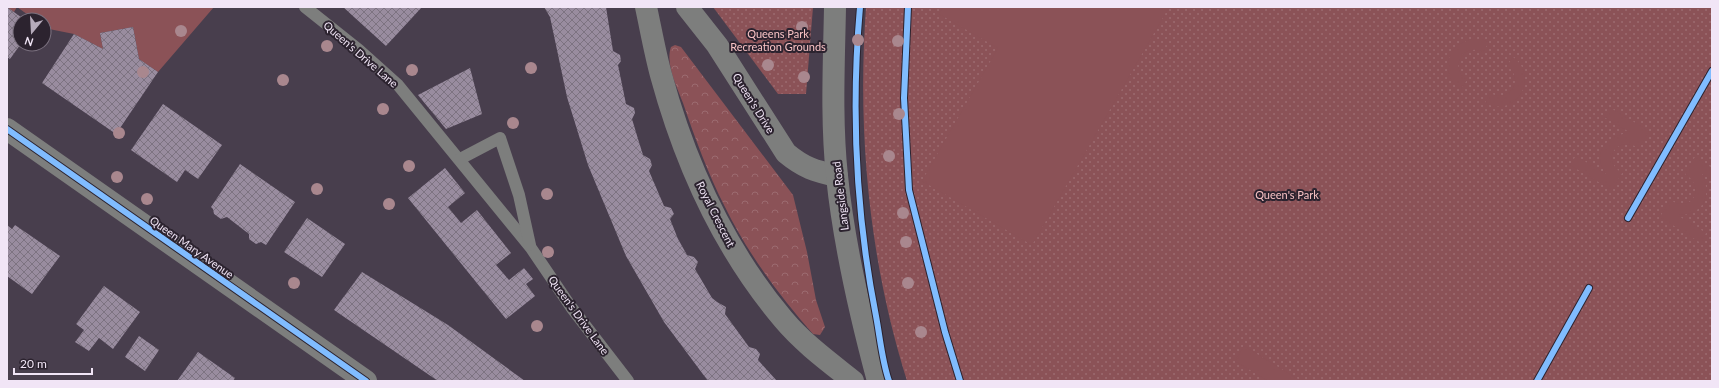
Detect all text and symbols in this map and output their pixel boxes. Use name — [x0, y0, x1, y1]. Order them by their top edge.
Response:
north arrow — [12, 12, 52, 52]
street label: Queen's Drive Lane — [321, 18, 401, 90]
park label: Queens Park Recreation Grounds — [730, 27, 826, 53]
text: N — [23, 34, 35, 49]
street label: Queen's Drive — [730, 71, 778, 136]
street label: Langside Road — [829, 161, 851, 231]
street label: Royal Crescent — [694, 179, 738, 249]
park label: Queen's Park — [1255, 188, 1319, 201]
street label: Queen Mary Avenue — [148, 213, 237, 281]
street label: Queen's Drive Lane — [546, 273, 612, 357]
scale bar — [14, 350, 92, 376]
text: 20 m — [20, 356, 47, 371]

